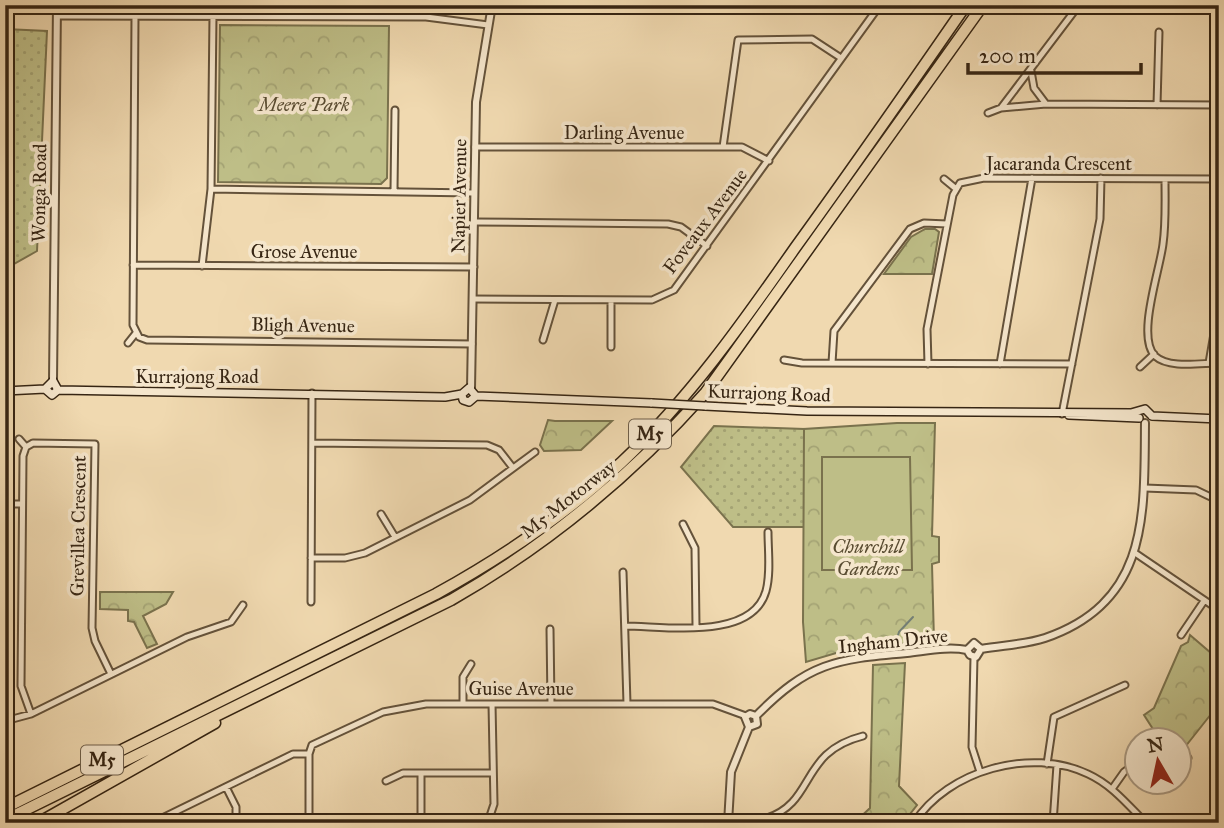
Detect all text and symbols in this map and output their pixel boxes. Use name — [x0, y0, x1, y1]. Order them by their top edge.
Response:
scale bar — [968, 32, 1142, 76]
text: 200 m — [979, 43, 1036, 69]
park label: Meere Park — [257, 93, 350, 116]
street label: Darling Avenue — [564, 121, 684, 145]
street label: Napier Avenue — [447, 138, 471, 253]
street label: Wonga Road — [27, 143, 52, 243]
street label: Jacaranda Crescent — [984, 152, 1132, 176]
street label: Foveaux Avenue — [658, 164, 752, 278]
street label: Grose Avenue — [251, 240, 357, 263]
street label: Bligh Avenue — [251, 313, 355, 338]
street label: Kurrajong Road — [135, 365, 259, 389]
street label: Kurrajong Road — [707, 379, 832, 408]
road number: M5 — [629, 420, 671, 448]
street label: M5 Motorway — [516, 454, 621, 543]
street label: Grevillea Crescent — [65, 455, 91, 597]
park label: Churchill Gardens — [832, 535, 906, 580]
street label: Ingham Drive — [837, 624, 949, 659]
street label: Guise Avenue — [468, 677, 574, 700]
north arrow — [1122, 726, 1192, 796]
text: N — [1146, 732, 1165, 757]
road number: M5 — [81, 746, 123, 774]

